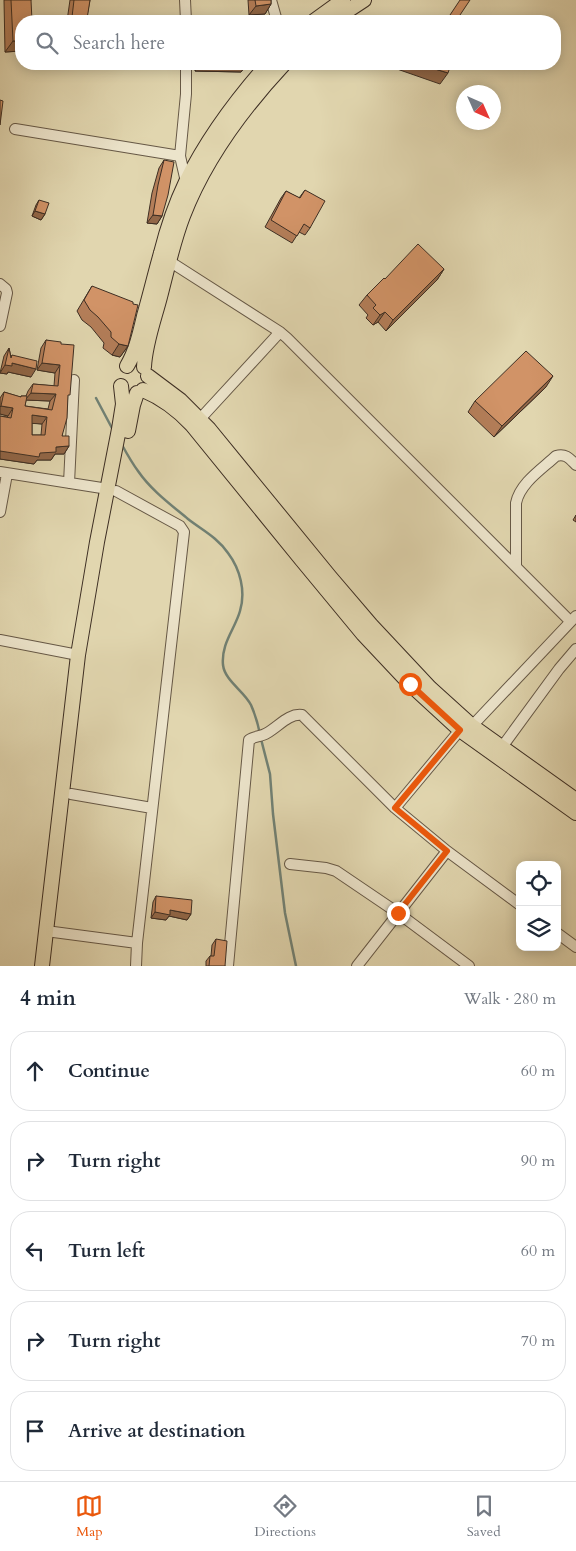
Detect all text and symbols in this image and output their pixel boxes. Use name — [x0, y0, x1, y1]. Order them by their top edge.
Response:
search box — [15, 15, 561, 70]
icon: search — [33, 29, 61, 57]
text: Search here — [73, 30, 165, 56]
north arrow — [456, 85, 501, 130]
route start — [399, 673, 422, 696]
map controls — [516, 861, 561, 951]
button: locate — [516, 861, 561, 906]
route end — [387, 902, 410, 925]
button: layers — [516, 906, 561, 951]
text: 4 min — [20, 984, 76, 1013]
text: Walk · 280 m — [464, 988, 556, 1010]
icon: ahead — [21, 1057, 49, 1085]
text: Continue — [68, 1058, 150, 1084]
text: 60 m — [521, 1060, 555, 1082]
icon: right — [21, 1147, 49, 1175]
text: Turn right — [68, 1148, 160, 1174]
text: 90 m — [521, 1150, 555, 1172]
icon: left — [21, 1237, 49, 1265]
text: Turn left — [68, 1238, 145, 1264]
text: 60 m — [521, 1240, 555, 1262]
icon: right — [21, 1327, 49, 1355]
text: Turn right — [68, 1328, 160, 1354]
text: 70 m — [521, 1330, 555, 1352]
icon: arrive — [21, 1417, 49, 1445]
text: Arrive at destination — [68, 1418, 245, 1444]
tab: Map — [75, 1492, 103, 1541]
tab: Directions — [254, 1492, 316, 1541]
tab: Saved — [467, 1492, 501, 1541]

